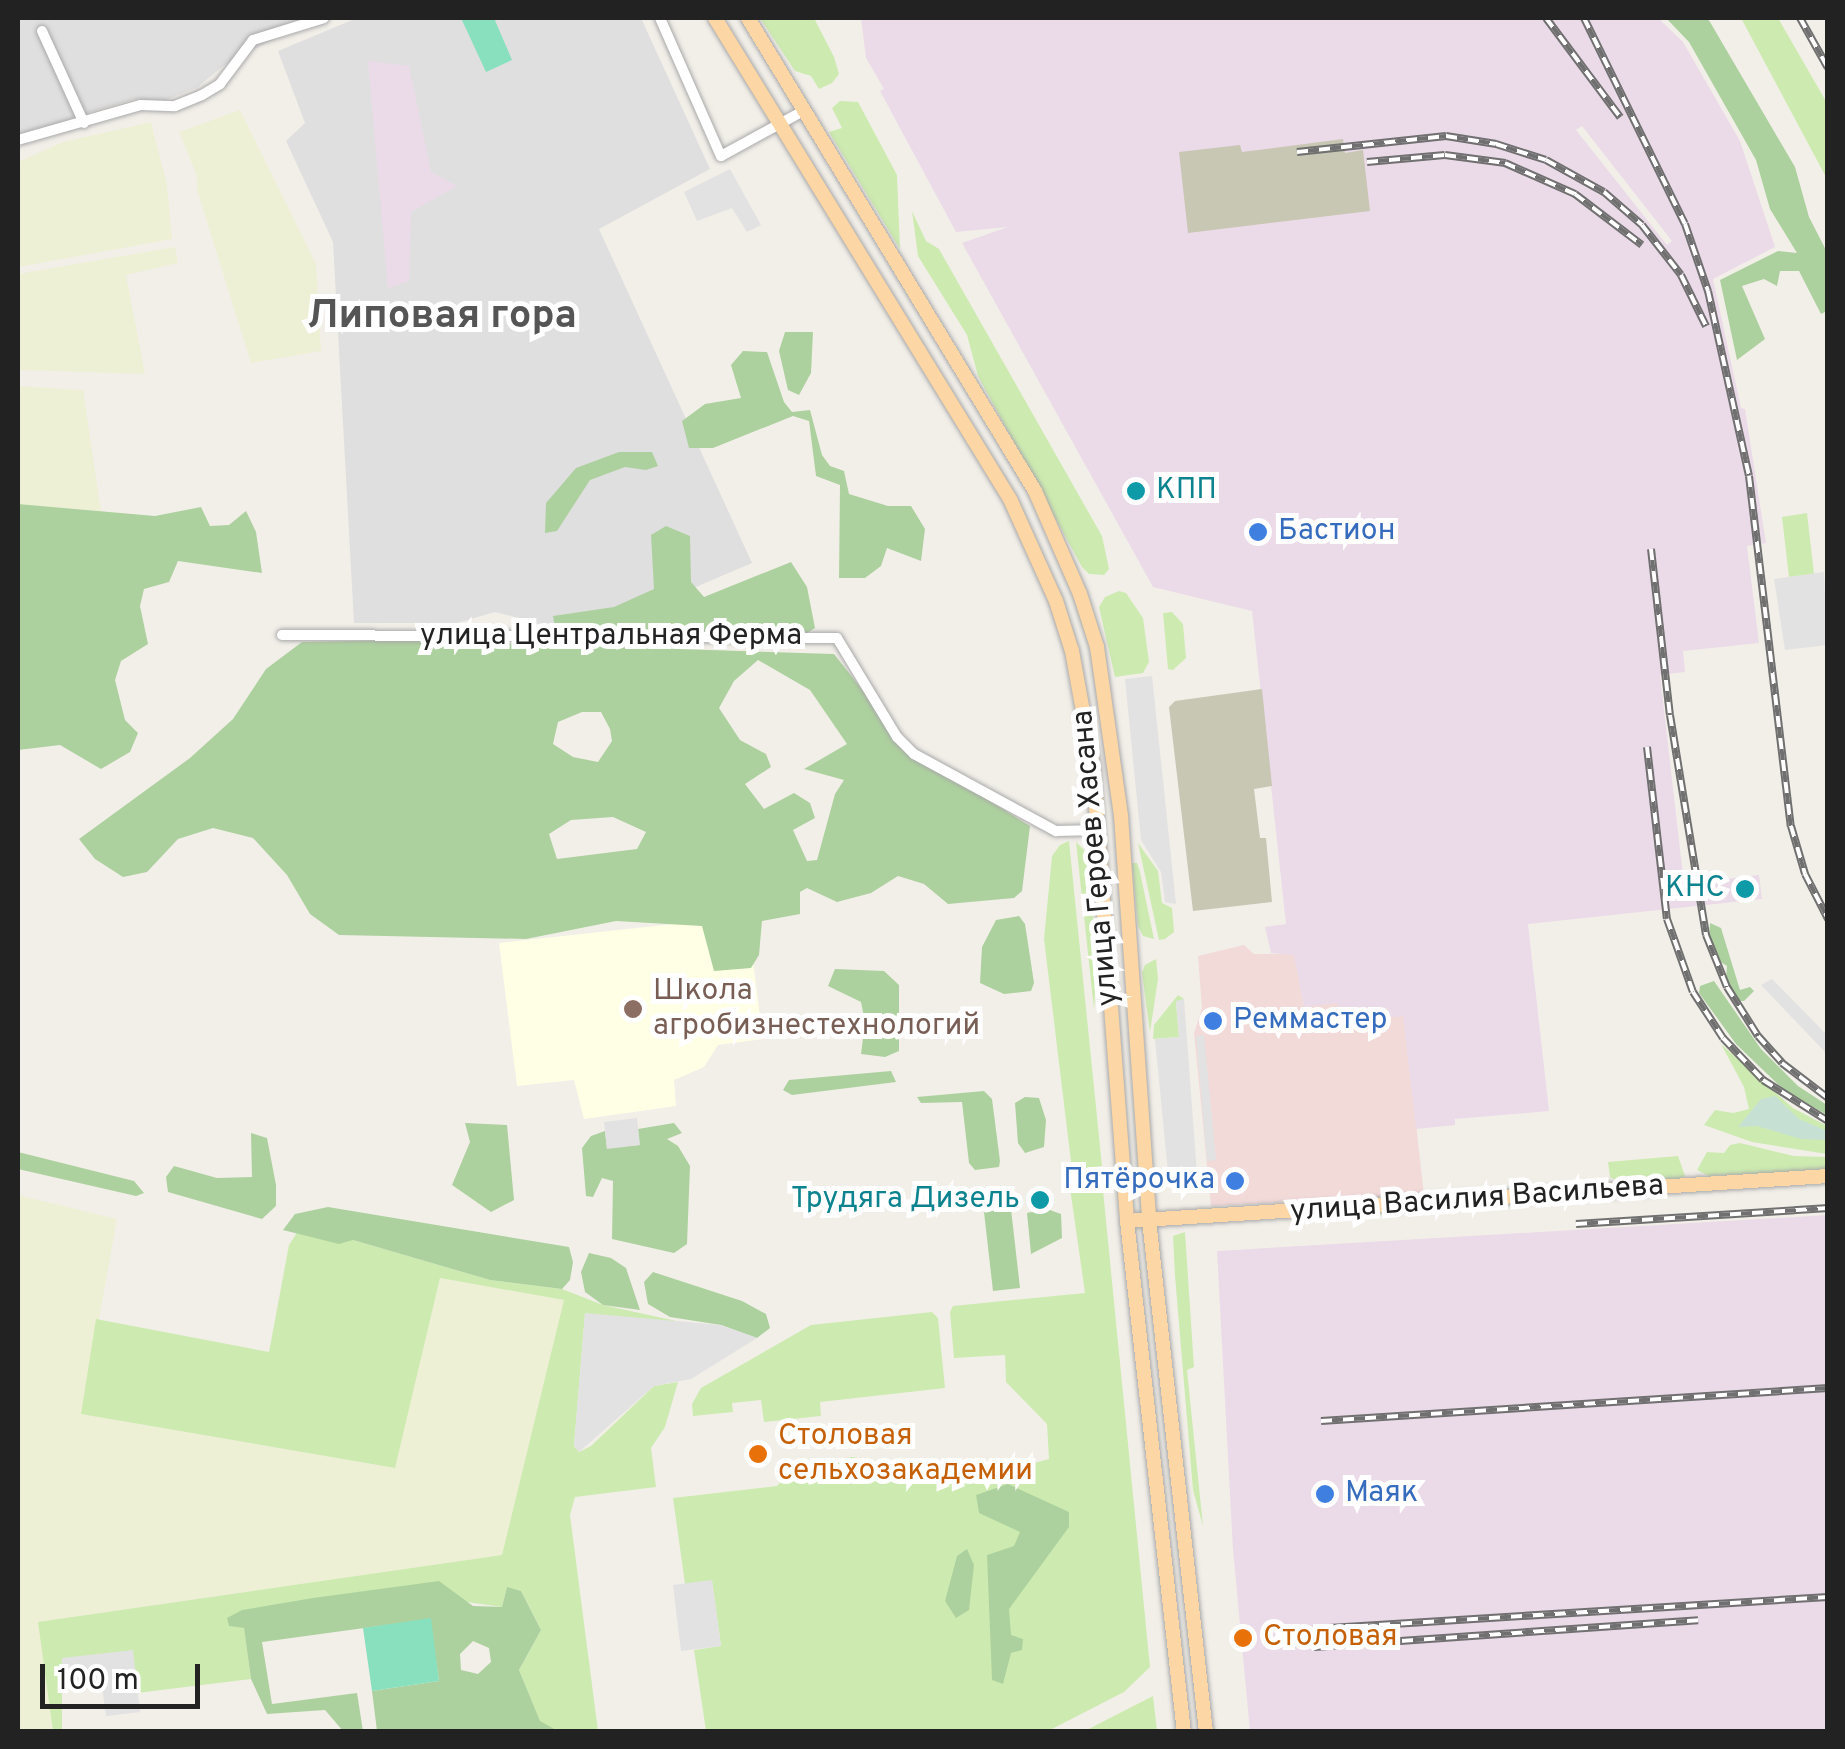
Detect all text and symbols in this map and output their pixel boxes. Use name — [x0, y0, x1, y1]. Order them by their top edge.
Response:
district label: Липовая гора — [307, 293, 577, 341]
place label: КПП — [1156, 473, 1217, 509]
marker: КПП — [1125, 480, 1147, 502]
place label: Бастион — [1278, 514, 1396, 550]
marker: Бастион — [1247, 521, 1269, 543]
street label: улица Центральная Ферма — [420, 619, 802, 655]
street label: улица Героев Хасана — [1066, 708, 1128, 1008]
place label: КНС — [1665, 871, 1725, 907]
marker: КНС — [1734, 878, 1756, 900]
place label: Школа агробизнестехнологий — [653, 974, 980, 1044]
marker: Школа агробизнестехнологий — [622, 998, 644, 1020]
place label: Реммастер — [1233, 1003, 1387, 1039]
marker: Реммастер — [1202, 1010, 1224, 1032]
place label: Пятёрочка — [1063, 1163, 1215, 1199]
street label: улица Василия Васильева — [1289, 1169, 1665, 1231]
marker: Пятёрочка — [1224, 1170, 1246, 1192]
place label: Трудяга Дизель — [791, 1182, 1020, 1218]
marker: Трудяга Дизель — [1029, 1189, 1051, 1211]
place label: Столовая сельхозакадемии — [778, 1419, 1033, 1490]
marker: Столовая сельхозакадемии — [747, 1443, 769, 1465]
place label: Маяк — [1345, 1476, 1418, 1512]
marker: Маяк — [1314, 1483, 1336, 1505]
place label: Столовая — [1263, 1620, 1398, 1656]
marker: Столовая — [1232, 1627, 1254, 1649]
scale bar — [45, 1644, 205, 1706]
text: 100 m — [57, 1663, 139, 1700]

